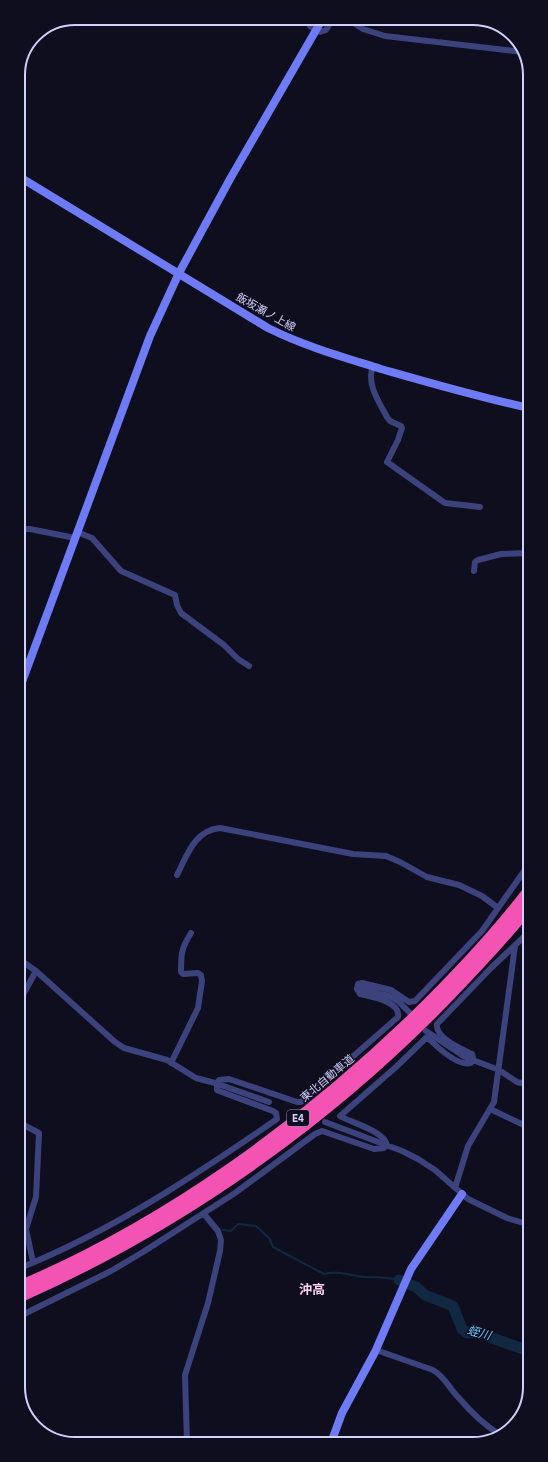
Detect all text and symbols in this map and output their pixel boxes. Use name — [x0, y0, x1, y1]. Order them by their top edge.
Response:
street label: 飯坂瀬ノ上線 — [234, 290, 298, 334]
street label: 東北自動車道 — [297, 1051, 357, 1105]
road number: E4 — [287, 1110, 309, 1126]
district label: 沖高 — [299, 1281, 325, 1298]
water label: 蛭川 — [466, 1322, 495, 1343]

